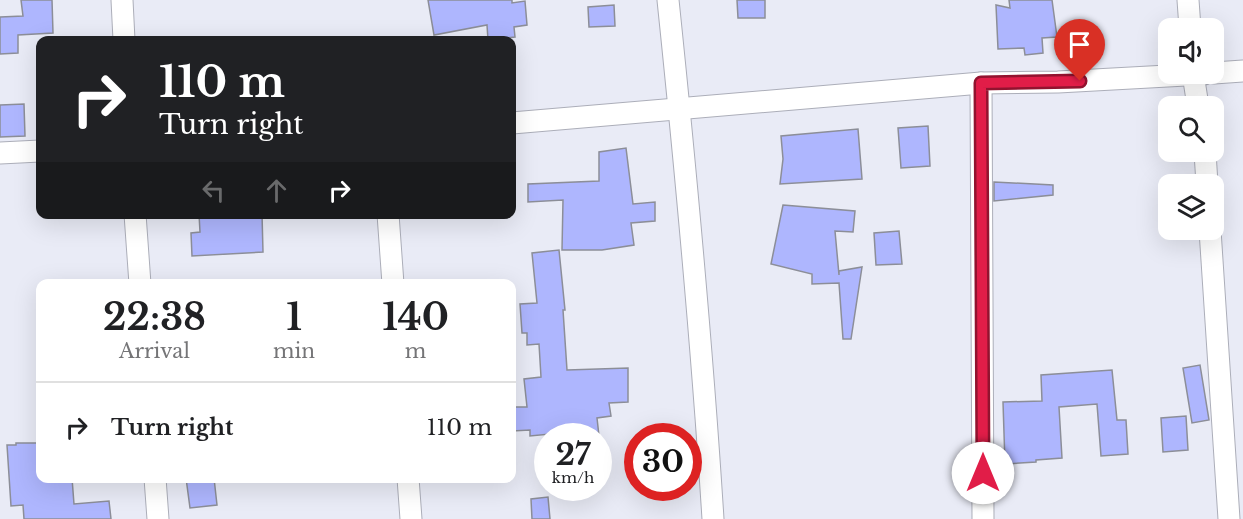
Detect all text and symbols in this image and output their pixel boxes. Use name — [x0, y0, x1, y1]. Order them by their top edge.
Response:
map controls — [1158, 18, 1224, 240]
button: sound — [1158, 18, 1224, 84]
pin — [1054, 19, 1105, 81]
icon: arrive — [1063, 28, 1096, 61]
text: 110 m — [159, 56, 285, 108]
icon: right — [60, 60, 138, 138]
button: search — [1158, 96, 1224, 162]
text: Turn right — [159, 108, 303, 141]
icon: left — [197, 174, 230, 207]
icon: ahead — [260, 174, 293, 207]
icon: right — [323, 174, 356, 207]
button: layers — [1158, 174, 1224, 240]
text: 22:38 — [103, 295, 206, 340]
text: 1 — [286, 295, 302, 340]
text: 140 — [382, 295, 449, 340]
text: Arrival — [119, 339, 190, 363]
text: min — [273, 339, 315, 363]
text: m — [405, 339, 426, 363]
icon: right — [60, 411, 93, 444]
text: Turn right — [111, 414, 233, 441]
text: 110 m — [427, 414, 492, 441]
speed limit sign: 30 — [624, 423, 702, 501]
text: 27 — [555, 436, 591, 473]
position arrow — [951, 441, 1015, 505]
text: km/h — [552, 468, 594, 487]

